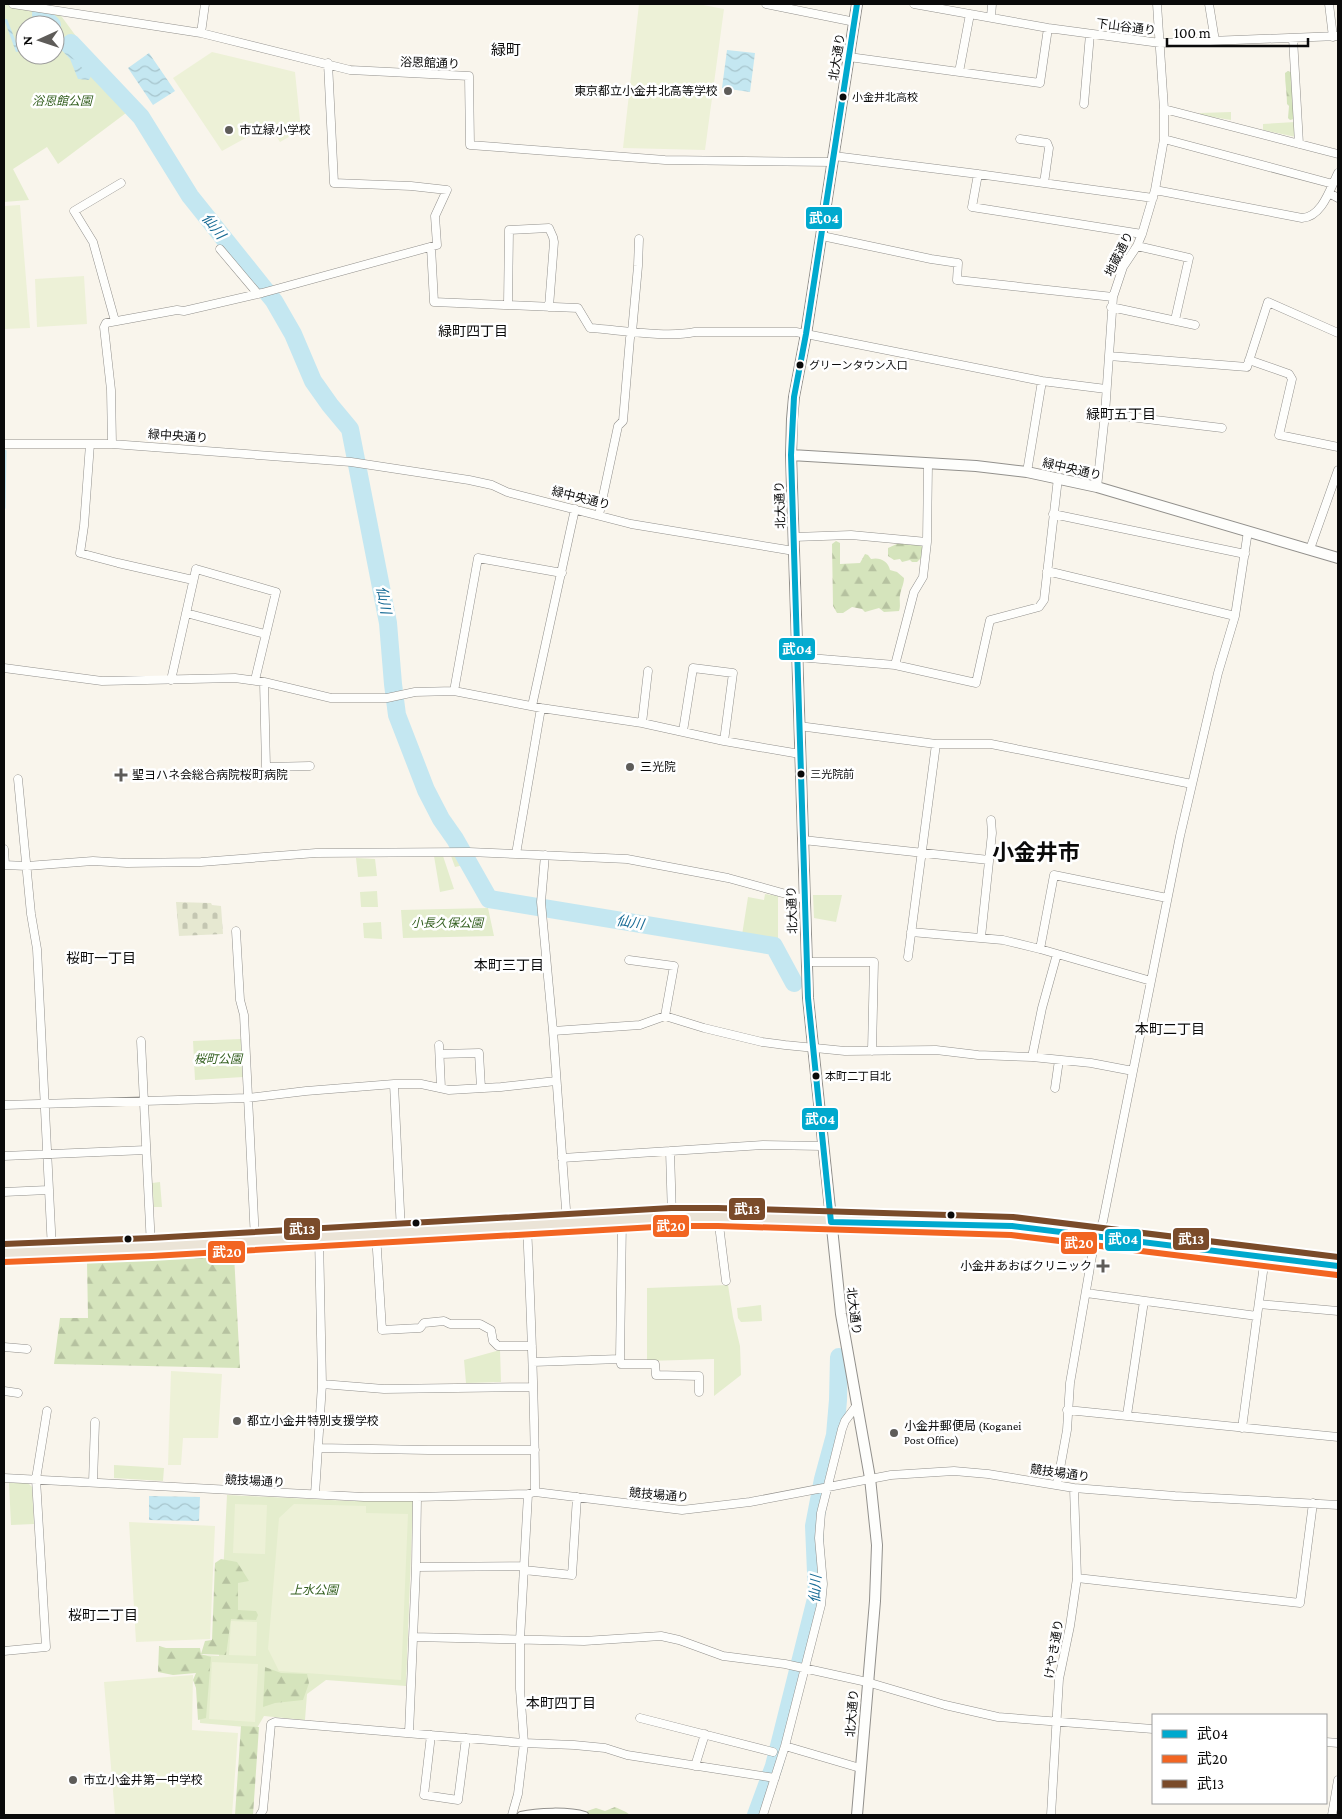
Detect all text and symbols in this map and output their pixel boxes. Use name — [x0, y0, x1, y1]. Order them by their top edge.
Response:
north arrow — [15, 15, 65, 65]
scale bar — [1167, 15, 1308, 47]
street label: 下山谷通り — [1095, 16, 1157, 38]
text: 100 m — [1174, 25, 1211, 41]
street label: 北大通り — [826, 32, 848, 82]
text: N — [19, 35, 35, 46]
district label: 緑町 — [491, 42, 521, 58]
street label: 浴恩館通り — [400, 55, 460, 71]
place label: 東京都立小金井北高等学校 — [574, 84, 718, 98]
marker: 東京都立小金井北高等学校 — [722, 85, 734, 97]
place label: 小金井北高校 — [852, 91, 918, 103]
marker: 小金井北高校 — [838, 92, 848, 102]
park label: 浴恩館公園 — [32, 94, 94, 108]
place label: 市立緑小学校 — [239, 123, 311, 137]
marker: 市立緑小学校 — [223, 124, 235, 136]
line badge: 武04 — [805, 206, 843, 230]
water label: 仙川 — [199, 210, 230, 243]
text: 武04 — [809, 210, 839, 226]
street label: 地蔵通り — [1102, 229, 1136, 279]
district label: 緑町四丁目 — [438, 323, 508, 339]
place label: グリーンタウン入口 — [809, 359, 907, 371]
marker: グリーンタウン入口 — [795, 360, 805, 370]
district label: 緑町五丁目 — [1086, 406, 1156, 422]
street label: 緑中央通り — [148, 427, 208, 445]
street label: 緑中央通り — [1041, 455, 1103, 483]
street label: 北大通り — [772, 481, 788, 529]
street label: 緑中央通り — [550, 484, 612, 512]
water label: 仙川 — [373, 585, 395, 617]
line badge: 武04 — [778, 637, 816, 661]
text: 武04 — [782, 641, 812, 657]
place label: 三光院 — [640, 760, 676, 774]
marker: 三光院 — [624, 761, 636, 773]
marker: 聖ヨハネ会総合病院桜町病院 — [114, 768, 128, 782]
place label: 聖ヨハネ会総合病院桜町病院 — [132, 768, 288, 782]
place label: 三光院前 — [810, 768, 854, 780]
marker: 三光院前 — [796, 769, 806, 779]
district label: 小金井市 — [992, 840, 1080, 865]
street label: 北大通り — [784, 886, 800, 934]
water label: 仙川 — [615, 912, 647, 932]
park label: 小長久保公園 — [411, 916, 485, 930]
district label: 桜町一丁目 — [66, 950, 136, 966]
district label: 本町三丁目 — [474, 957, 544, 973]
district label: 本町二丁目 — [1135, 1021, 1205, 1037]
park label: 桜町公園 — [194, 1052, 244, 1066]
place label: 本町二丁目北 — [825, 1070, 891, 1082]
marker: 本町二丁目北 — [811, 1071, 821, 1081]
line badge: 武04 — [801, 1107, 839, 1131]
text: 武04 — [805, 1111, 835, 1127]
line badge: 武13 — [728, 1197, 766, 1221]
text: 武13 — [734, 1201, 760, 1217]
unlabelled marker — [946, 1210, 956, 1220]
line badge: 武20 — [652, 1214, 690, 1238]
line badge: 武13 — [283, 1217, 321, 1241]
unlabelled marker — [411, 1218, 421, 1228]
text: 武20 — [656, 1218, 686, 1234]
text: 武13 — [289, 1221, 315, 1237]
line badge: 武13 — [1172, 1227, 1210, 1251]
line badge: 武04 — [1104, 1228, 1142, 1252]
line badge: 武20 — [1060, 1231, 1098, 1255]
text: 武04 — [1108, 1231, 1138, 1247]
text: 武13 — [1178, 1231, 1204, 1247]
unlabelled marker — [123, 1234, 133, 1244]
text: 武20 — [1064, 1235, 1094, 1251]
line badge: 武20 — [207, 1240, 246, 1264]
text: 武20 — [212, 1244, 242, 1260]
place label: 小金井あおばクリニック — [960, 1259, 1092, 1273]
marker: 小金井あおばクリニック — [1096, 1259, 1110, 1273]
street label: 北大通り — [844, 1286, 864, 1336]
place label: 都立小金井特別支援学校 — [247, 1414, 379, 1428]
marker: 都立小金井特別支援学校 — [231, 1415, 243, 1427]
place label: 小金井郵便局 (Koganei Post Office) — [904, 1419, 1021, 1447]
marker: 小金井郵便局 (Koganei Post Office) — [888, 1427, 900, 1439]
street label: 競技場通り — [1029, 1462, 1091, 1484]
street label: 競技場通り — [225, 1472, 285, 1490]
street label: 競技場通り — [628, 1485, 690, 1505]
water label: 仙川 — [806, 1573, 824, 1603]
park label: 上水公園 — [290, 1583, 340, 1597]
district label: 桜町二丁目 — [68, 1607, 138, 1623]
street label: けやき通り — [1042, 1618, 1066, 1680]
street label: 北大通り — [843, 1688, 861, 1738]
district label: 本町四丁目 — [526, 1695, 596, 1711]
legend — [1152, 1714, 1327, 1804]
text: 武04 — [1197, 1726, 1228, 1742]
text: 武20 — [1197, 1751, 1228, 1767]
place label: 市立小金井第一中学校 — [83, 1773, 203, 1787]
marker: 市立小金井第一中学校 — [67, 1774, 79, 1786]
text: 武13 — [1197, 1776, 1224, 1792]

